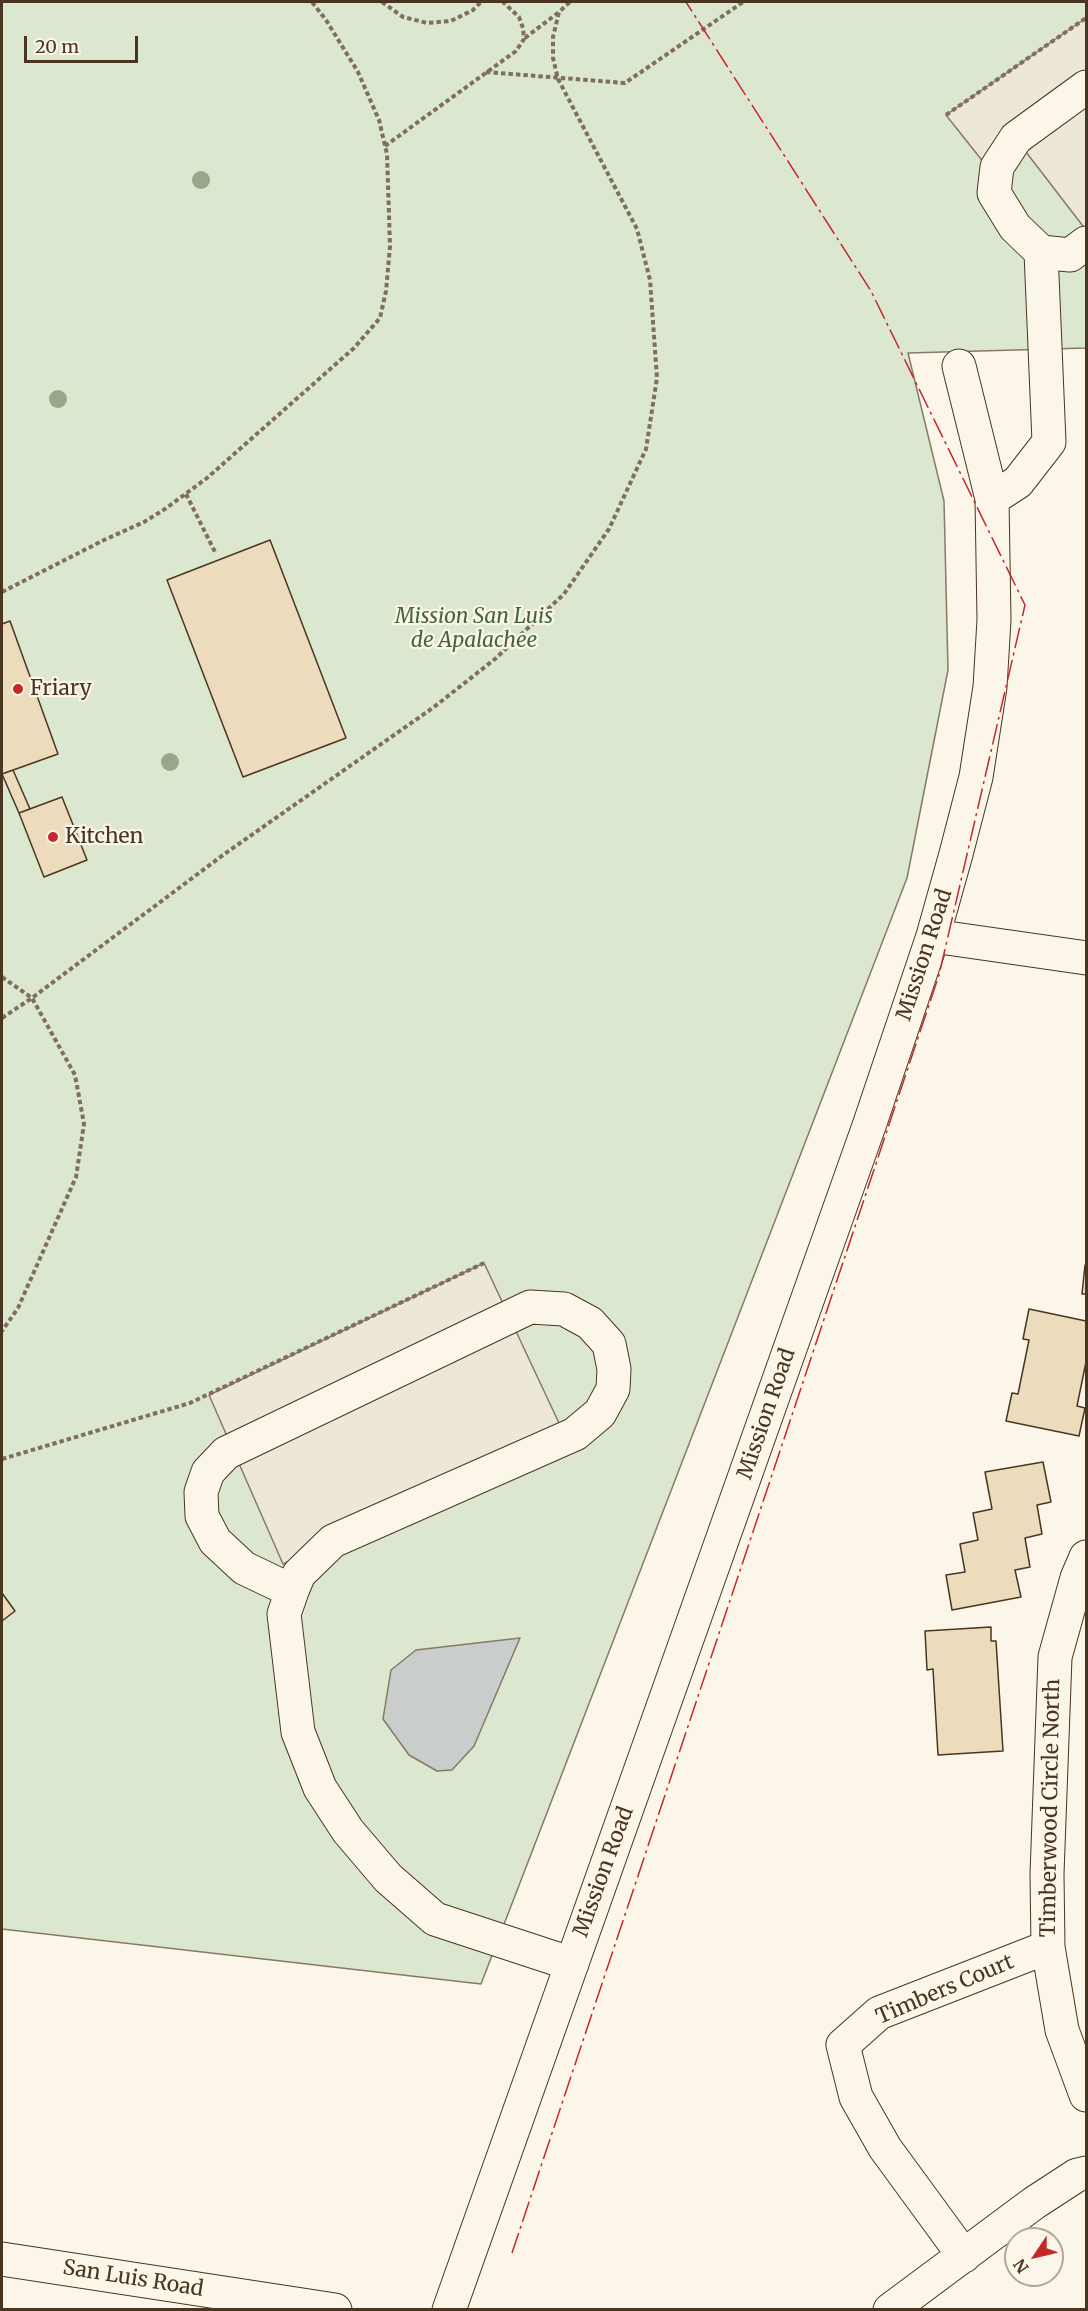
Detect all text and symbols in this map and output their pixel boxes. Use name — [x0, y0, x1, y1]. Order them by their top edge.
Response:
scale bar — [27, 24, 141, 62]
text: 20 m — [35, 35, 79, 58]
park label: Mission San Luis de Apalachee — [395, 604, 553, 654]
place label: Friary — [30, 676, 92, 702]
marker: Friary — [11, 682, 25, 696]
place label: Kitchen — [65, 824, 143, 850]
marker: Kitchen — [46, 830, 60, 844]
street label: Mission Road — [892, 886, 958, 1024]
street label: Mission Road — [733, 1345, 801, 1483]
street label: Timberwood Circle North — [1036, 1678, 1066, 1938]
street label: Mission Road — [569, 1803, 639, 1941]
street label: Timbers Court — [872, 1950, 1018, 2030]
north arrow — [1004, 2227, 1064, 2287]
street label: San Luis Road — [61, 2255, 205, 2303]
text: N — [1009, 2255, 1033, 2277]

